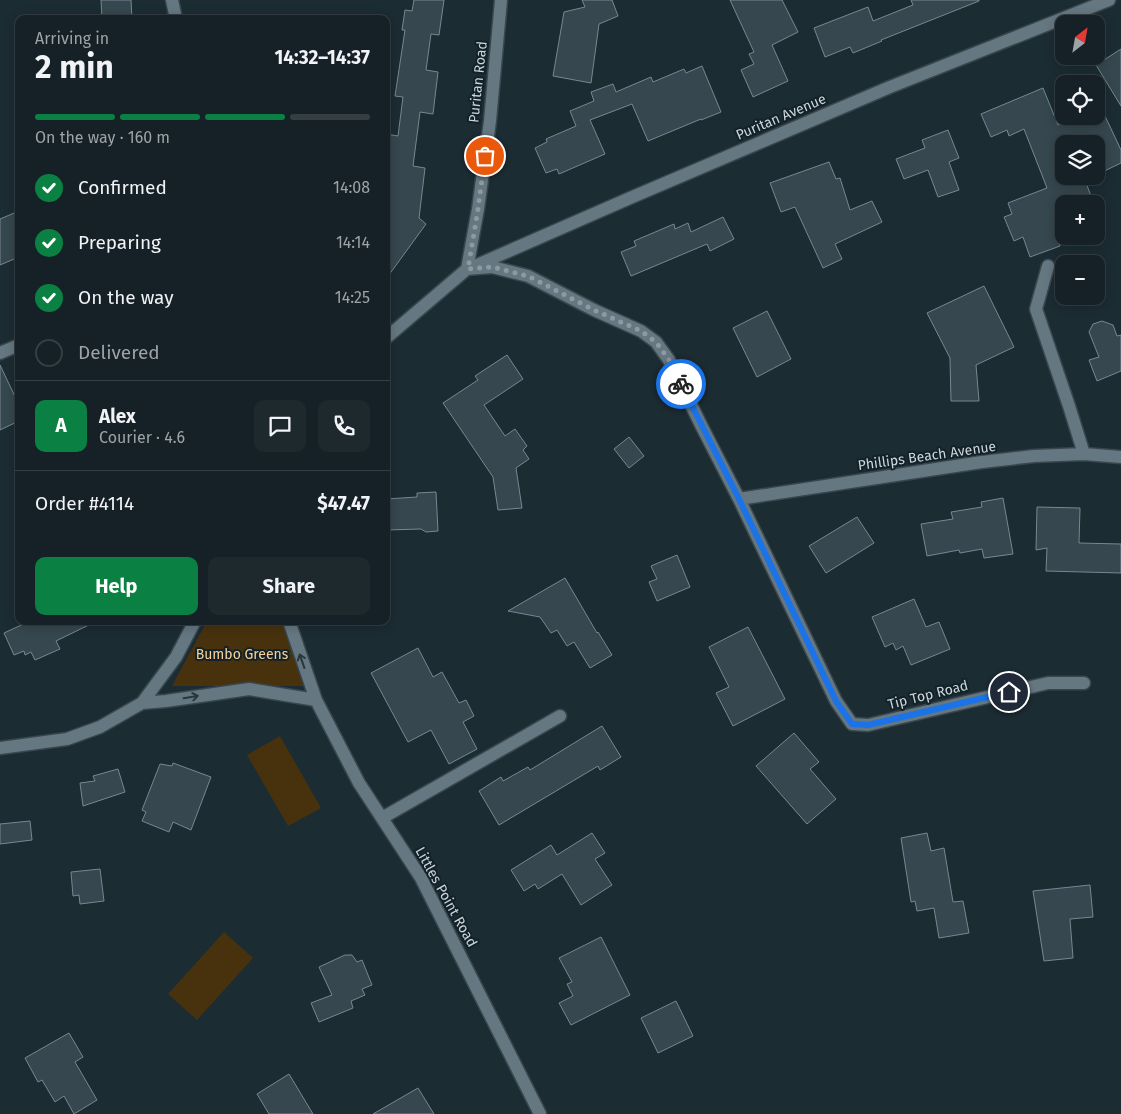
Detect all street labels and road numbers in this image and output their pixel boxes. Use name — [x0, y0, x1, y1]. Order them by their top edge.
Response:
street label: Puritan Road — [465, 40, 491, 124]
street label: Puritan Avenue — [733, 90, 829, 144]
street label: Phillips Beach Avenue — [857, 438, 997, 474]
street label: Tip Top Road — [886, 677, 970, 713]
street label: Littles Point Road — [411, 844, 481, 950]

